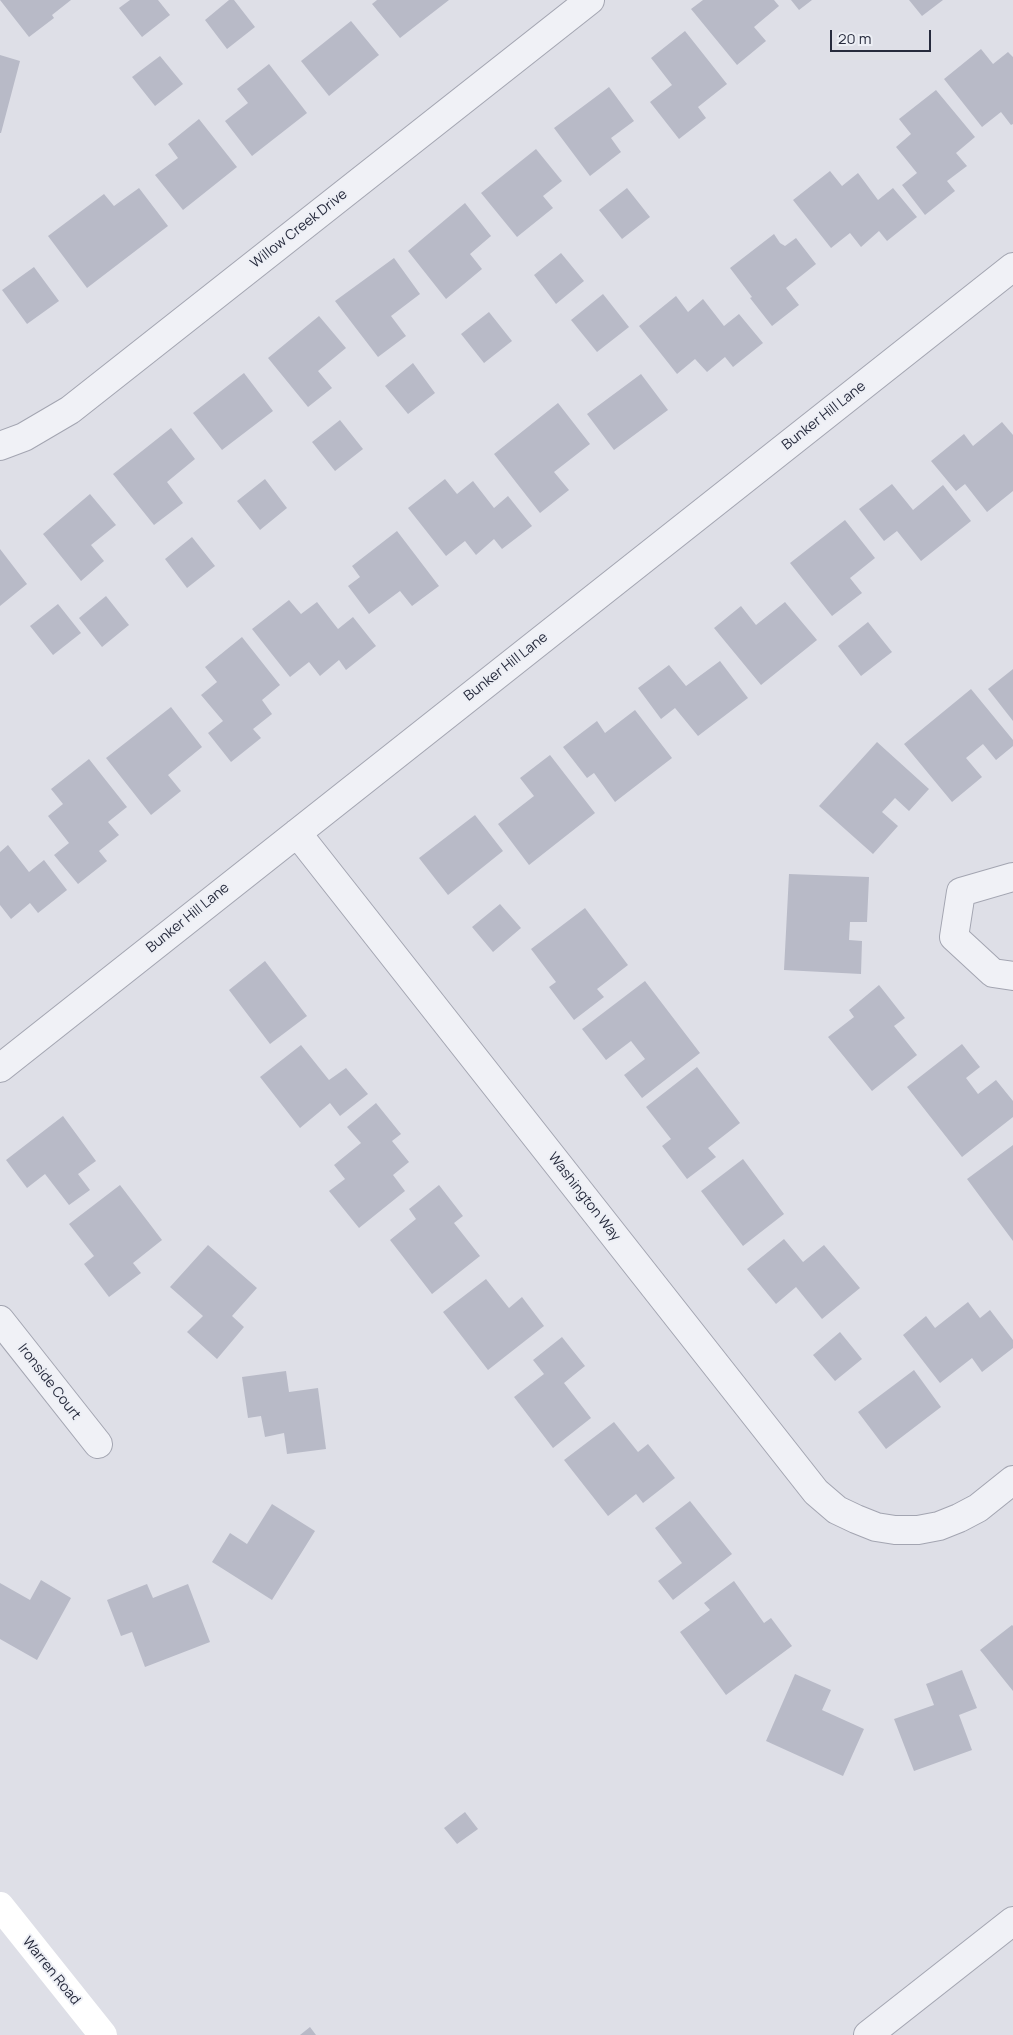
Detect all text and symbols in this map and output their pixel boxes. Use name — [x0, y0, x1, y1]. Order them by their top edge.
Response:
scale bar — [833, 20, 934, 52]
text: 20 m — [838, 28, 871, 49]
street label: Willow Creek Drive — [247, 186, 351, 272]
street label: Bunker Hill Lane — [779, 378, 869, 454]
street label: Bunker Hill Lane — [461, 629, 551, 705]
street label: Bunker Hill Lane — [143, 879, 233, 957]
street label: Washington Way — [544, 1149, 624, 1245]
street label: Ironside Court — [14, 1341, 84, 1423]
street label: Warren Road — [19, 1934, 83, 2008]

